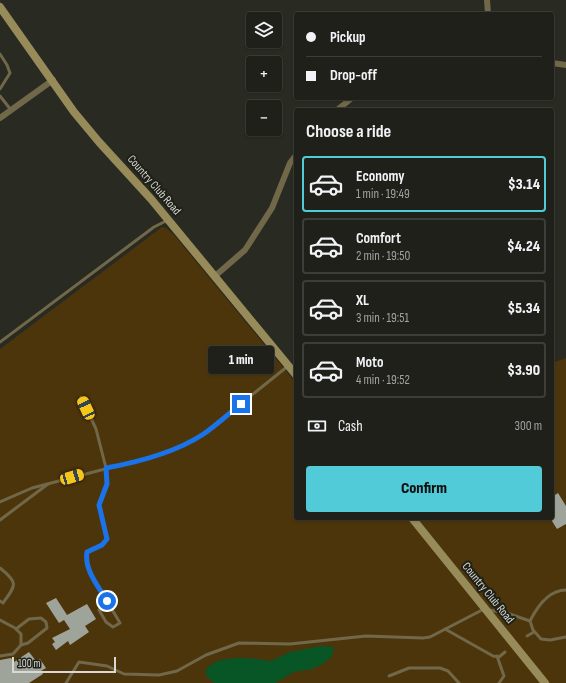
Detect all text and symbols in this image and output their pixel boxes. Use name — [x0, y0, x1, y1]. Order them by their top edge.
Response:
map controls — [246, 12, 282, 136]
button: layers — [246, 12, 282, 48]
text: Pickup — [330, 28, 366, 47]
button: + — [246, 56, 282, 92]
text: Drop-off — [330, 66, 377, 85]
button: − — [246, 100, 282, 136]
text: Choose a ride — [306, 121, 391, 142]
street label: Country Club Road — [124, 152, 184, 218]
icon: car — [308, 166, 344, 202]
text: Economy — [356, 167, 405, 186]
text: $3.14 — [508, 175, 540, 194]
text: 1 min · 19:49 — [356, 186, 410, 202]
icon: car — [308, 228, 344, 264]
text: Comfort — [356, 229, 401, 248]
text: $4.24 — [507, 237, 540, 256]
text: 2 min · 19:50 — [356, 248, 410, 264]
icon: car — [308, 290, 344, 326]
text: XL — [356, 291, 369, 310]
text: $5.34 — [508, 299, 540, 318]
text: 3 min · 19:51 — [356, 310, 409, 326]
callout: 1 min — [208, 346, 274, 374]
text: 1 min — [229, 352, 253, 368]
icon: car — [308, 352, 344, 388]
text: Moto — [356, 353, 383, 372]
text: $3.90 — [507, 361, 540, 380]
text: 4 min · 19:52 — [356, 372, 410, 388]
car — [75, 395, 97, 421]
route end — [232, 395, 250, 413]
icon: cash — [306, 415, 328, 437]
text: Cash — [338, 417, 363, 436]
text: 300 m — [515, 418, 542, 434]
button: Confirm — [306, 466, 542, 512]
car — [59, 468, 85, 486]
street label: Country Club Road — [459, 559, 517, 627]
route start — [98, 592, 116, 610]
scale bar — [12, 655, 116, 674]
text: 100 m — [18, 657, 40, 670]

